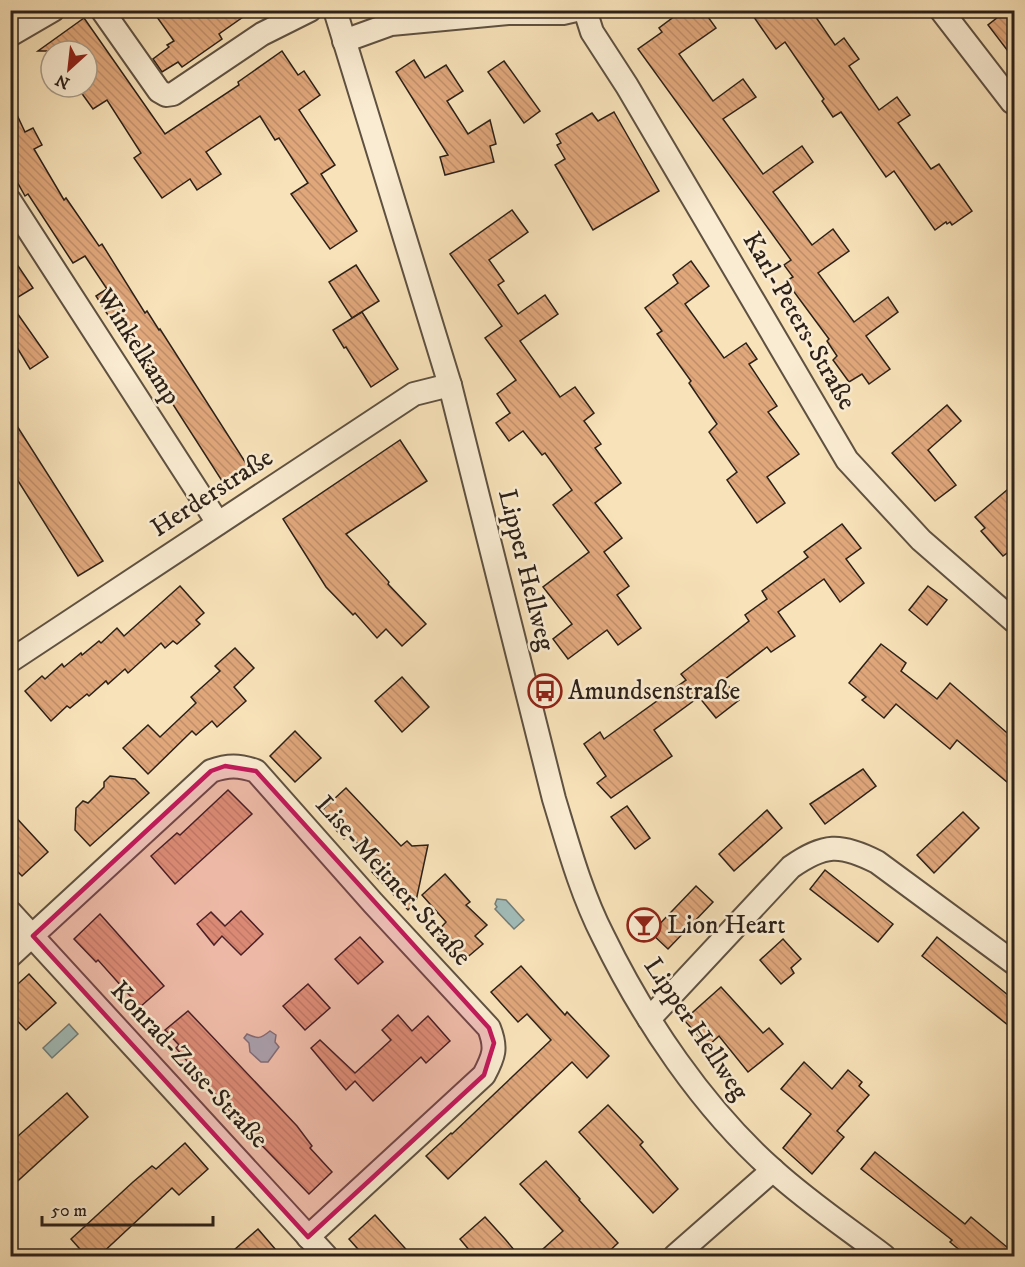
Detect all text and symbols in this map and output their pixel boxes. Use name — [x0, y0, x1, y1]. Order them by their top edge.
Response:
north arrow — [39, 39, 99, 99]
text: N — [52, 70, 73, 93]
street label: Karl-Peters-Straße — [735, 226, 863, 416]
street label: Winkelkamp — [88, 282, 188, 411]
street label: Herderstraße — [145, 441, 279, 545]
street label: Lipper Hellweg — [490, 486, 562, 654]
bus stop icon: Amundsenstraße — [527, 673, 563, 709]
place label: Amundsenstraße — [568, 675, 740, 708]
street label: Lise-Meitner-Straße — [308, 789, 478, 973]
bar icon: Lion Heart — [626, 907, 662, 943]
place label: Lion Heart — [667, 909, 786, 942]
street label: Lipper Hellweg — [636, 951, 756, 1107]
street label: Konrad-Zuse-Straße — [103, 974, 275, 1156]
scale bar — [42, 1189, 213, 1227]
text: 50 m — [51, 1200, 87, 1222]

